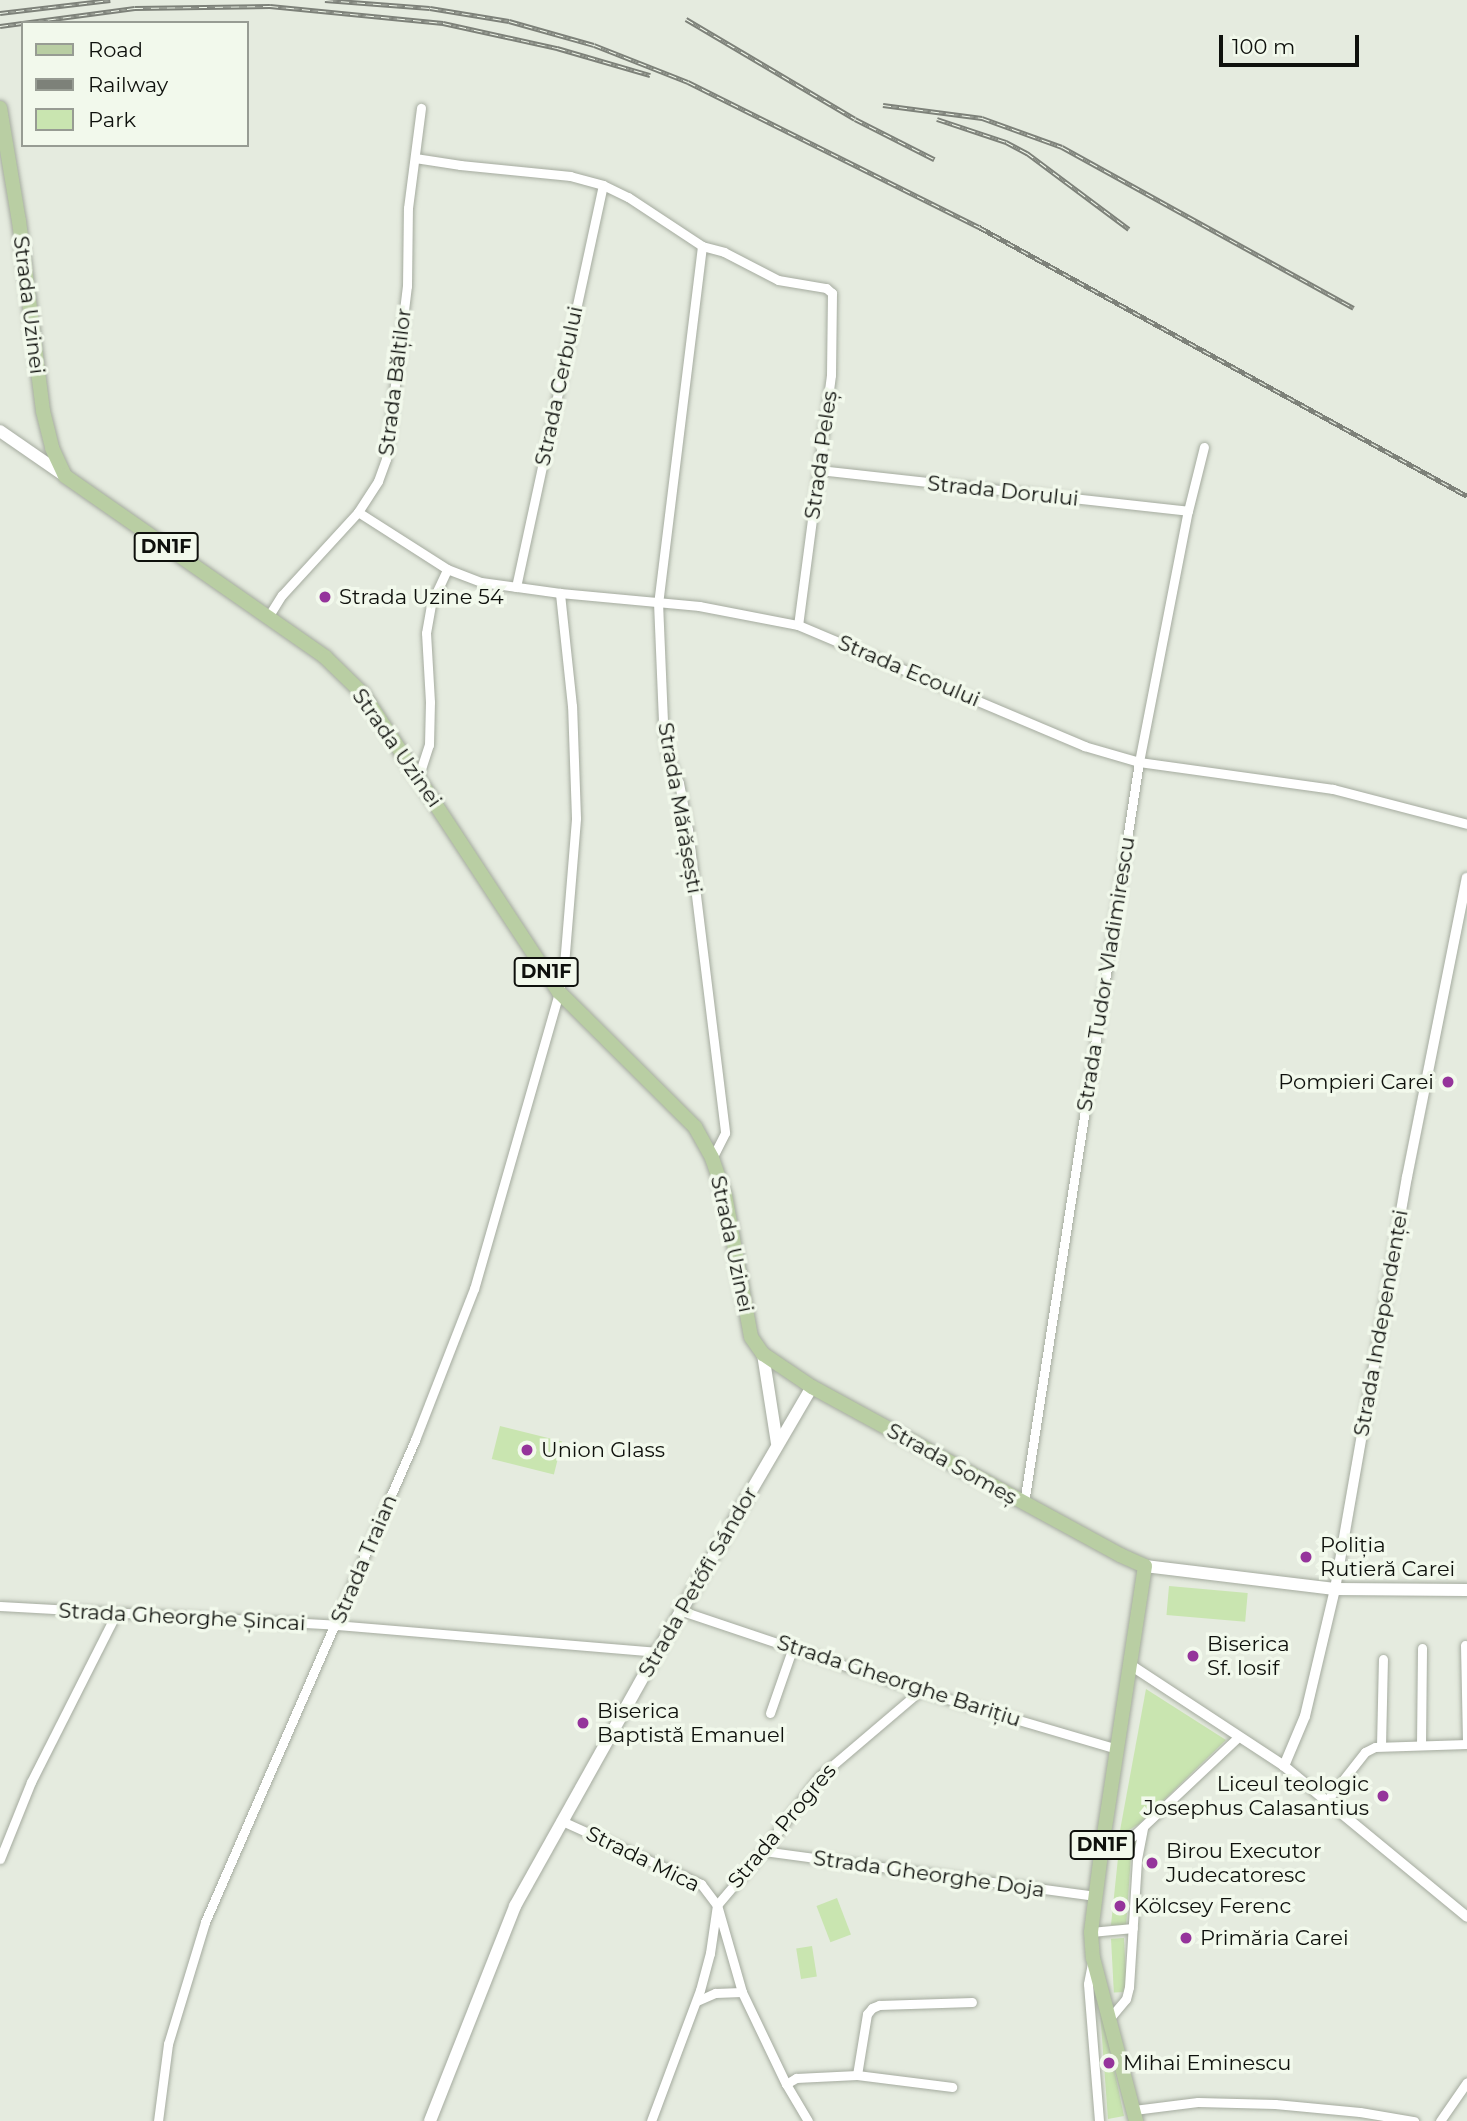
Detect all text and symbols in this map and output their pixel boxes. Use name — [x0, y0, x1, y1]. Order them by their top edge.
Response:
legend — [21, 21, 248, 147]
scale bar — [1222, 21, 1362, 65]
text: 100 m — [1232, 34, 1295, 59]
text: Road — [88, 37, 143, 62]
text: Railway — [88, 72, 168, 97]
text: Park — [88, 107, 136, 132]
street label: Strada Uzinei — [8, 234, 50, 376]
street label: Strada Cerbului — [530, 304, 588, 468]
street label: Strada Bălților — [373, 307, 417, 457]
street label: Strada Peleș — [800, 389, 842, 521]
street label: Strada Dorului — [926, 471, 1080, 511]
road number: DN1F — [133, 532, 199, 562]
place label: Strada Uzine 54 — [339, 584, 504, 610]
marker: Strada Uzine 54 — [317, 589, 333, 605]
street label: Strada Ecoului — [834, 630, 984, 712]
street label: Strada Uzinei — [347, 684, 447, 812]
street label: Strada Mărășești — [653, 720, 707, 896]
street label: Strada Tudor Vladimirescu — [1072, 835, 1140, 1113]
road number: DN1F — [513, 956, 579, 988]
place label: Pompieri Carei — [1278, 1069, 1434, 1095]
marker: Pompieri Carei — [1440, 1074, 1456, 1090]
street label: Strada Uzinei — [705, 1173, 759, 1315]
street label: Strada Independenței — [1349, 1208, 1413, 1438]
street label: Strada Someș — [883, 1418, 1021, 1510]
place label: Union Glass — [541, 1437, 665, 1463]
marker: Union Glass — [519, 1442, 535, 1458]
street label: Strada Petőfi Sándor — [633, 1482, 763, 1682]
street label: Strada Traian — [326, 1491, 402, 1627]
place label: Poliția Rutieră Carei — [1320, 1532, 1455, 1582]
marker: Poliția Rutieră Carei — [1298, 1549, 1314, 1565]
street label: Strada Gheorghe Șincai — [58, 1598, 306, 1636]
street label: Strada Gheorghe Barițiu — [774, 1630, 1024, 1732]
place label: Biserica Sf. Iosif — [1207, 1631, 1290, 1681]
marker: Biserica Sf. Iosif — [1185, 1648, 1201, 1664]
place label: Biserica Baptistă Emanuel — [597, 1698, 785, 1748]
marker: Biserica Baptistă Emanuel — [575, 1715, 591, 1731]
street label: Strada Progres — [723, 1759, 841, 1893]
place label: Liceul teologic Josephus Calasantius — [1144, 1771, 1369, 1821]
marker: Liceul teologic Josephus Calasantius — [1375, 1788, 1391, 1804]
street label: Strada Mica — [582, 1821, 704, 1897]
road number: DN1F — [1069, 1829, 1135, 1860]
place label: Birou Executor Judecatoresc — [1166, 1838, 1321, 1888]
street label: Strada Gheorghe Doja — [812, 1845, 1046, 1903]
marker: Birou Executor Judecatoresc — [1144, 1855, 1160, 1871]
place label: Kölcsey Ferenc — [1134, 1893, 1291, 1919]
marker: Kölcsey Ferenc — [1112, 1898, 1128, 1914]
place label: Primăria Carei — [1200, 1925, 1349, 1951]
marker: Primăria Carei — [1178, 1930, 1194, 1946]
place label: Mihai Eminescu — [1123, 2050, 1291, 2076]
marker: Mihai Eminescu — [1101, 2055, 1117, 2071]

